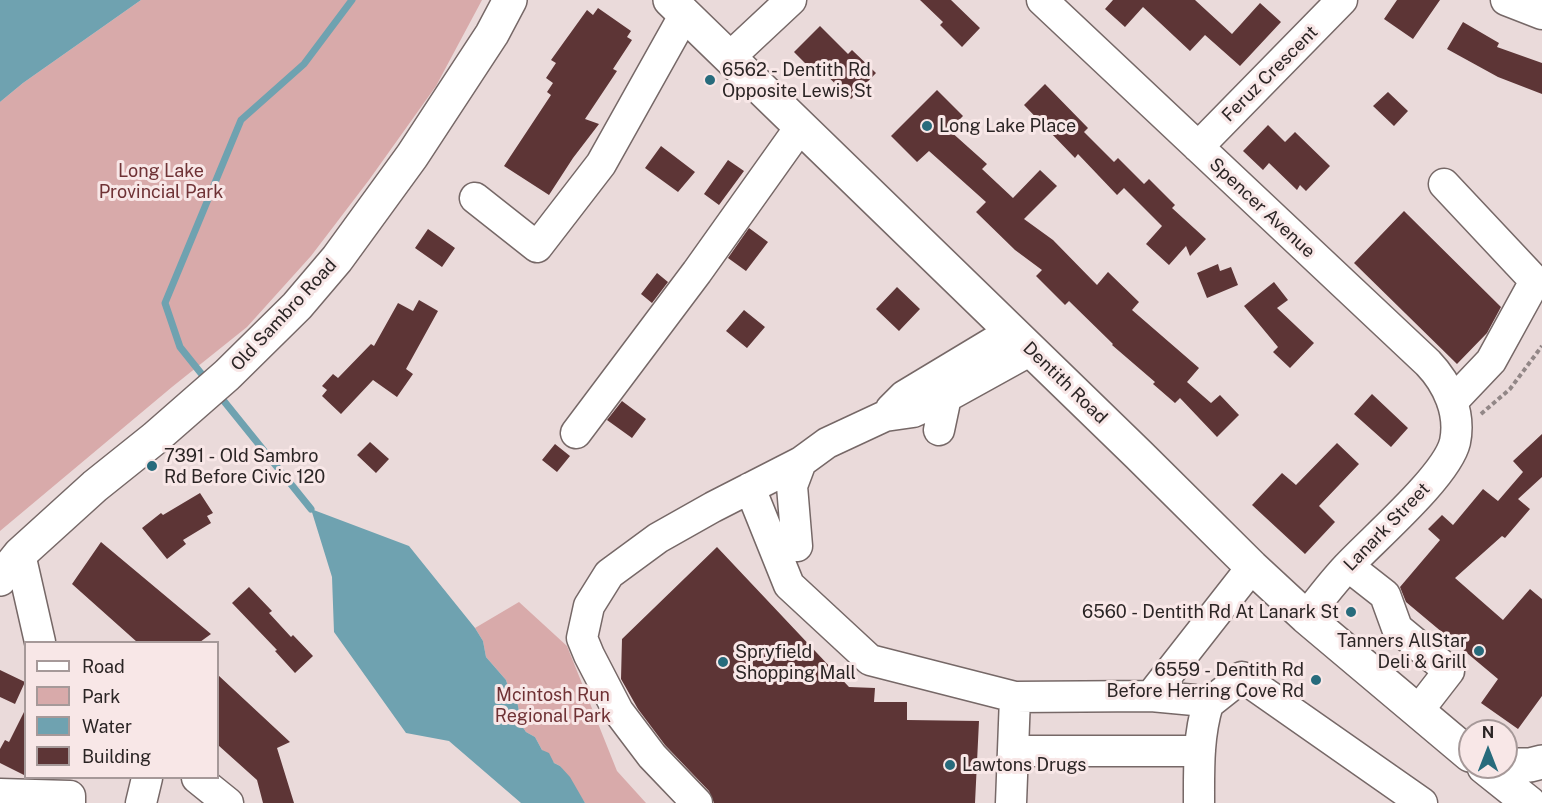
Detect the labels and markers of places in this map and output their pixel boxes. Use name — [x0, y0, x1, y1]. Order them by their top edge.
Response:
place label: 6562 - Dentith Rd Opposite Lewis St — [722, 59, 872, 101]
marker: 6562 - Dentith Rd Opposite Lewis St — [703, 73, 717, 87]
place label: Long Lake Place — [939, 115, 1076, 137]
marker: Long Lake Place — [920, 119, 934, 133]
place label: 7391 - Old Sambro Rd Before Civic 120 — [164, 445, 325, 488]
marker: 7391 - Old Sambro Rd Before Civic 120 — [145, 459, 159, 473]
place label: 6560 - Dentith Rd At Lanark St — [1082, 601, 1339, 623]
marker: 6560 - Dentith Rd At Lanark St — [1344, 605, 1358, 619]
place label: Tanners AllStar Deli & Grill — [1337, 630, 1467, 672]
place label: Spryfield Shopping Mall — [735, 641, 856, 684]
marker: Tanners AllStar Deli & Grill — [1472, 644, 1486, 658]
marker: Spryfield Shopping Mall — [716, 655, 730, 669]
place label: 6559 - Dentith Rd Before Herring Cove Rd — [1106, 659, 1304, 702]
marker: 6559 - Dentith Rd Before Herring Cove Rd — [1309, 673, 1323, 687]
place label: Lawtons Drugs — [962, 754, 1086, 776]
marker: Lawtons Drugs — [943, 758, 957, 772]

